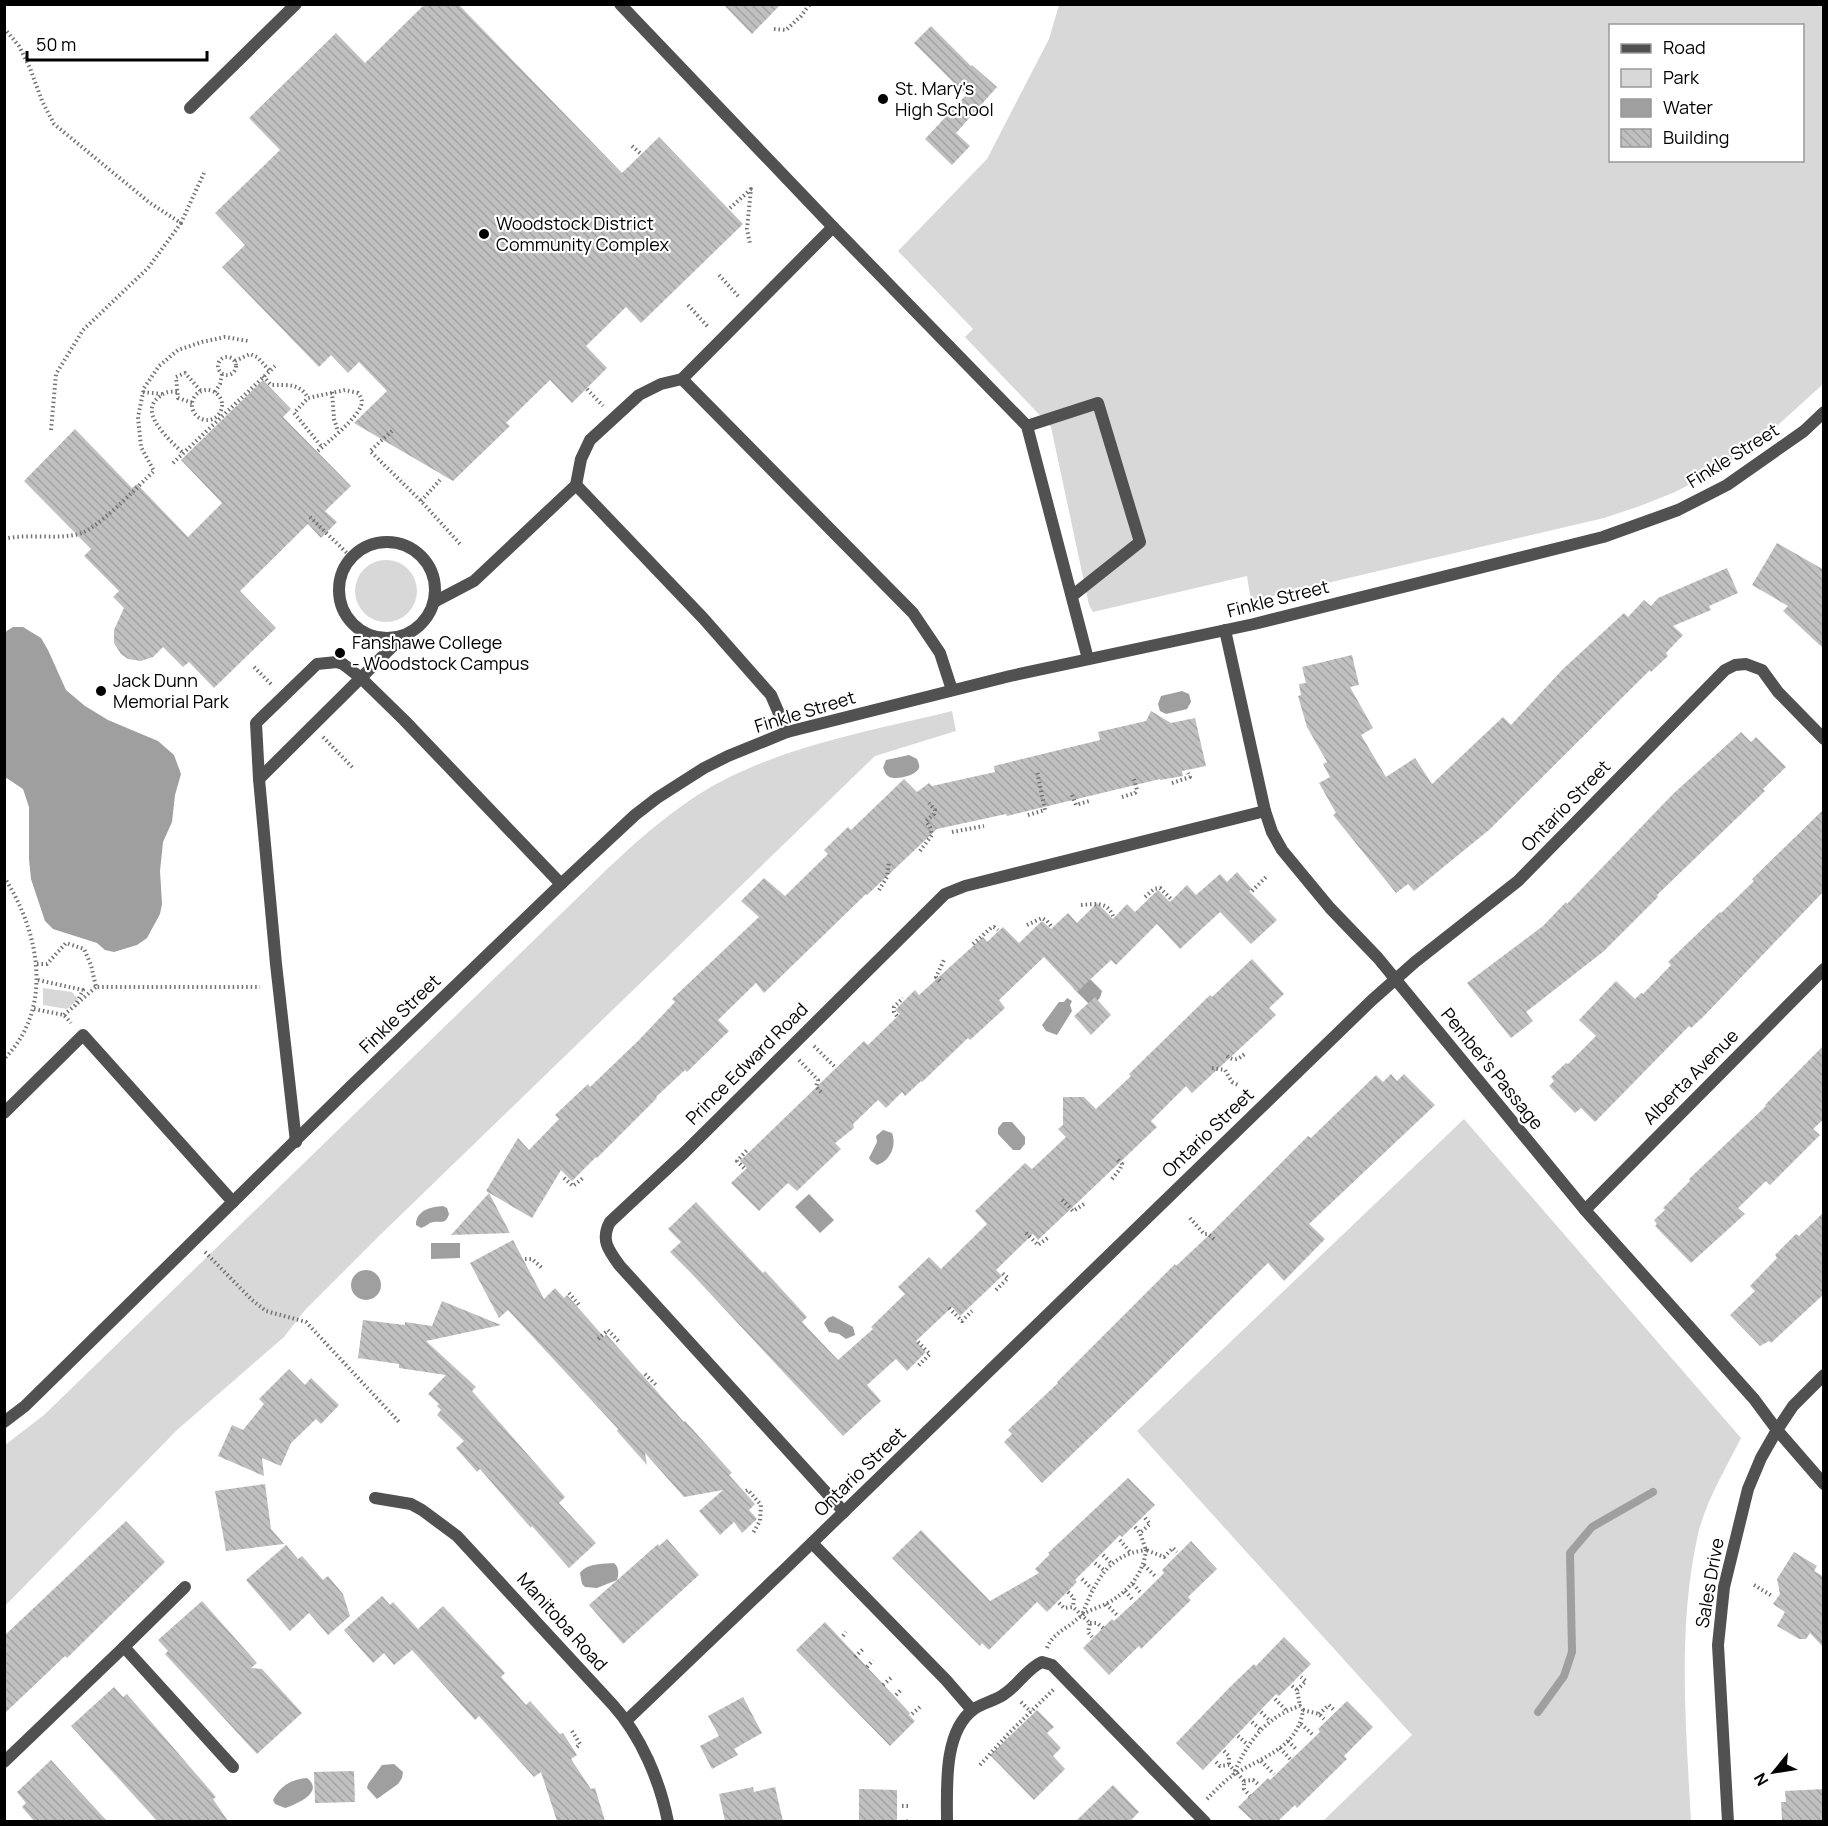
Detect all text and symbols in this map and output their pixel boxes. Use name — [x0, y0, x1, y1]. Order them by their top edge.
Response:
scale bar — [27, 24, 207, 62]
legend — [1609, 24, 1804, 162]
text: 50 m — [36, 32, 76, 56]
text: Road — [1663, 35, 1706, 59]
text: Park — [1663, 65, 1700, 89]
place label: St. Mary's High School — [895, 76, 994, 121]
marker: St. Mary's High School — [876, 92, 890, 106]
text: Water — [1663, 95, 1713, 119]
text: Building — [1663, 125, 1729, 149]
place label: Woodstock District Community Complex — [496, 211, 669, 256]
marker: Woodstock District Community Complex — [477, 227, 491, 241]
street label: Finkle Street — [1682, 417, 1783, 493]
street label: Finkle Street — [1224, 574, 1331, 622]
place label: Fanshawe College - Woodstock Campus — [352, 630, 529, 675]
marker: Fanshawe College - Woodstock Campus — [333, 646, 347, 660]
place label: Jack Dunn Memorial Park — [113, 668, 230, 713]
marker: Jack Dunn Memorial Park — [94, 684, 108, 698]
street label: Finkle Street — [751, 684, 858, 738]
street label: Ontario Street — [1515, 754, 1615, 856]
street label: Finkle Street — [354, 968, 445, 1058]
street label: Prince Edward Road — [680, 997, 813, 1130]
street label: Pember's Passage — [1436, 1002, 1549, 1134]
street label: Alberta Avenue — [1637, 1023, 1743, 1129]
street label: Ontario Street — [1156, 1082, 1258, 1182]
street label: Ontario Street — [808, 1421, 910, 1521]
street label: Sales Drive — [1689, 1536, 1729, 1630]
street label: Manitoba Road — [512, 1567, 613, 1676]
north arrow — [1744, 1742, 1804, 1802]
text: N — [1749, 1769, 1773, 1790]

